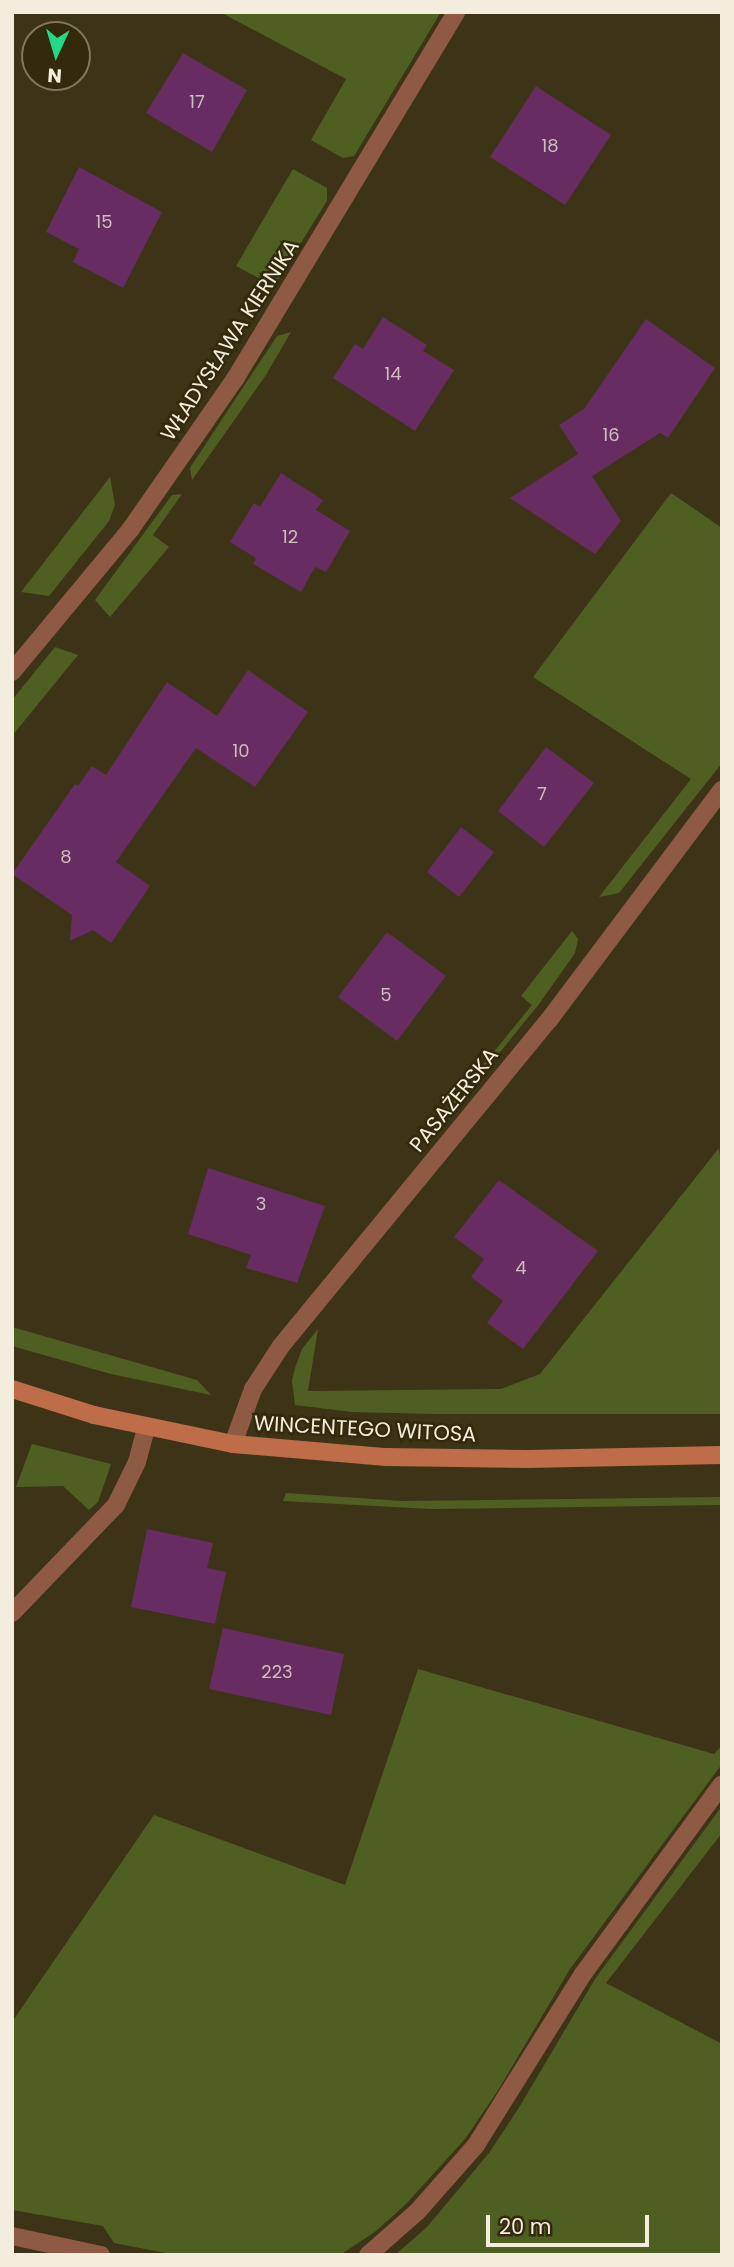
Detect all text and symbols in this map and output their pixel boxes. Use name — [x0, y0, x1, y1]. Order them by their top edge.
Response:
north arrow — [21, 21, 91, 91]
text: N — [47, 61, 63, 89]
house number: 17 — [189, 91, 205, 113]
house number: 18 — [541, 135, 559, 157]
house number: 15 — [95, 211, 113, 233]
street label: WŁADYSŁAWA KIERNIKA — [155, 235, 305, 445]
house number: 14 — [384, 363, 402, 385]
house number: 16 — [602, 424, 620, 446]
house number: 12 — [282, 526, 298, 548]
house number: 10 — [232, 740, 250, 762]
house number: 7 — [537, 783, 547, 805]
house number: 8 — [60, 846, 72, 868]
house number: 5 — [380, 984, 392, 1006]
street label: PASAŻERSKA — [404, 1043, 504, 1157]
house number: 3 — [256, 1193, 266, 1215]
house number: 4 — [515, 1257, 527, 1279]
street label: WINCENTEGO WITOSA — [253, 1411, 477, 1447]
house number: 223 — [261, 1661, 293, 1683]
scale bar — [489, 2200, 652, 2244]
text: 20 m — [499, 2212, 552, 2241]

